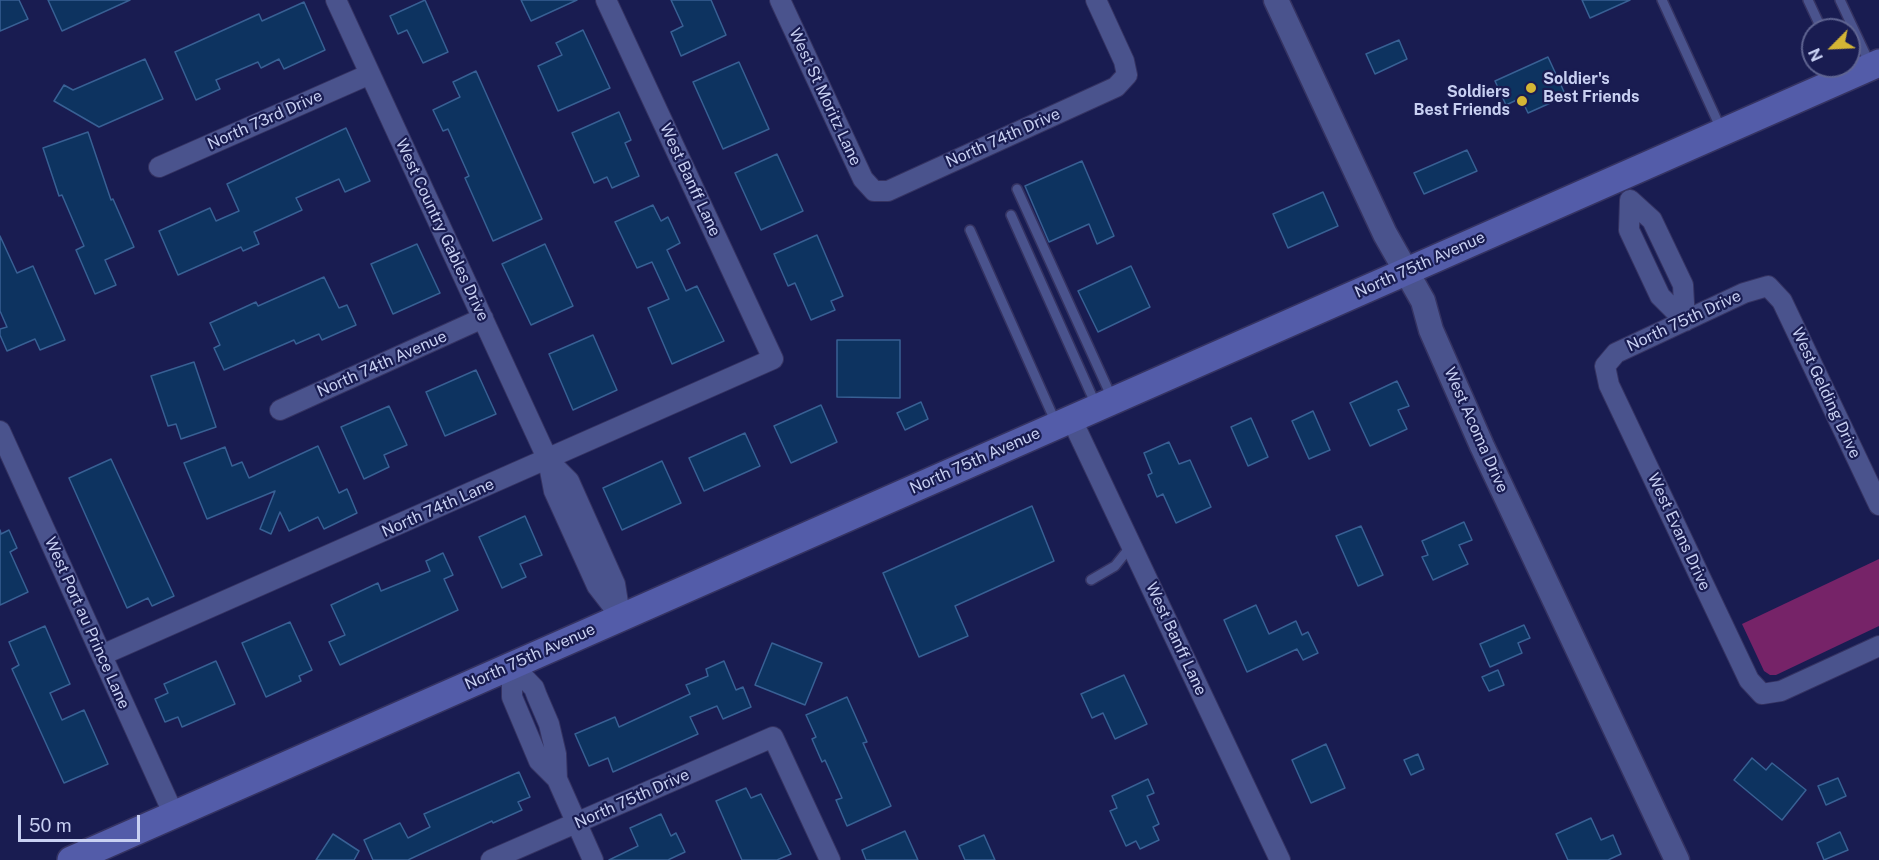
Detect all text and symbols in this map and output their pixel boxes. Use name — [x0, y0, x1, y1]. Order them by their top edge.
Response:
north arrow — [1801, 18, 1861, 78]
street label: West St Moritz Lane — [785, 25, 865, 169]
text: N — [1805, 45, 1827, 64]
place label: Soldier's Best Friends — [1543, 69, 1639, 107]
marker: Soldier's Best Friends — [1524, 81, 1538, 95]
place label: Soldiers Best Friends — [1414, 82, 1510, 120]
street label: North 73rd Drive — [205, 86, 325, 154]
marker: Soldiers Best Friends — [1515, 94, 1529, 108]
street label: North 74th Drive — [943, 104, 1063, 172]
street label: West Banff Lane — [655, 120, 725, 240]
street label: West Country Gables Drive — [391, 136, 493, 324]
street label: North 75th Avenue — [1352, 228, 1488, 302]
street label: North 75th Drive — [1624, 286, 1744, 356]
street label: West Gelding Drive — [1787, 325, 1865, 461]
street label: North 74th Avenue — [314, 327, 450, 401]
street label: West Acoma Drive — [1440, 364, 1512, 496]
street label: North 75th Avenue — [907, 424, 1043, 498]
street label: West Evans Drive — [1643, 470, 1715, 594]
street label: North 74th Lane — [379, 475, 497, 541]
street label: West Port au Prince Lane — [40, 534, 134, 712]
street label: West Banff Lane — [1141, 579, 1211, 699]
street label: North 75th Avenue — [462, 620, 598, 694]
street label: North 75th Drive — [572, 765, 692, 833]
scale bar — [21, 803, 142, 841]
text: 50 m — [29, 815, 72, 836]

